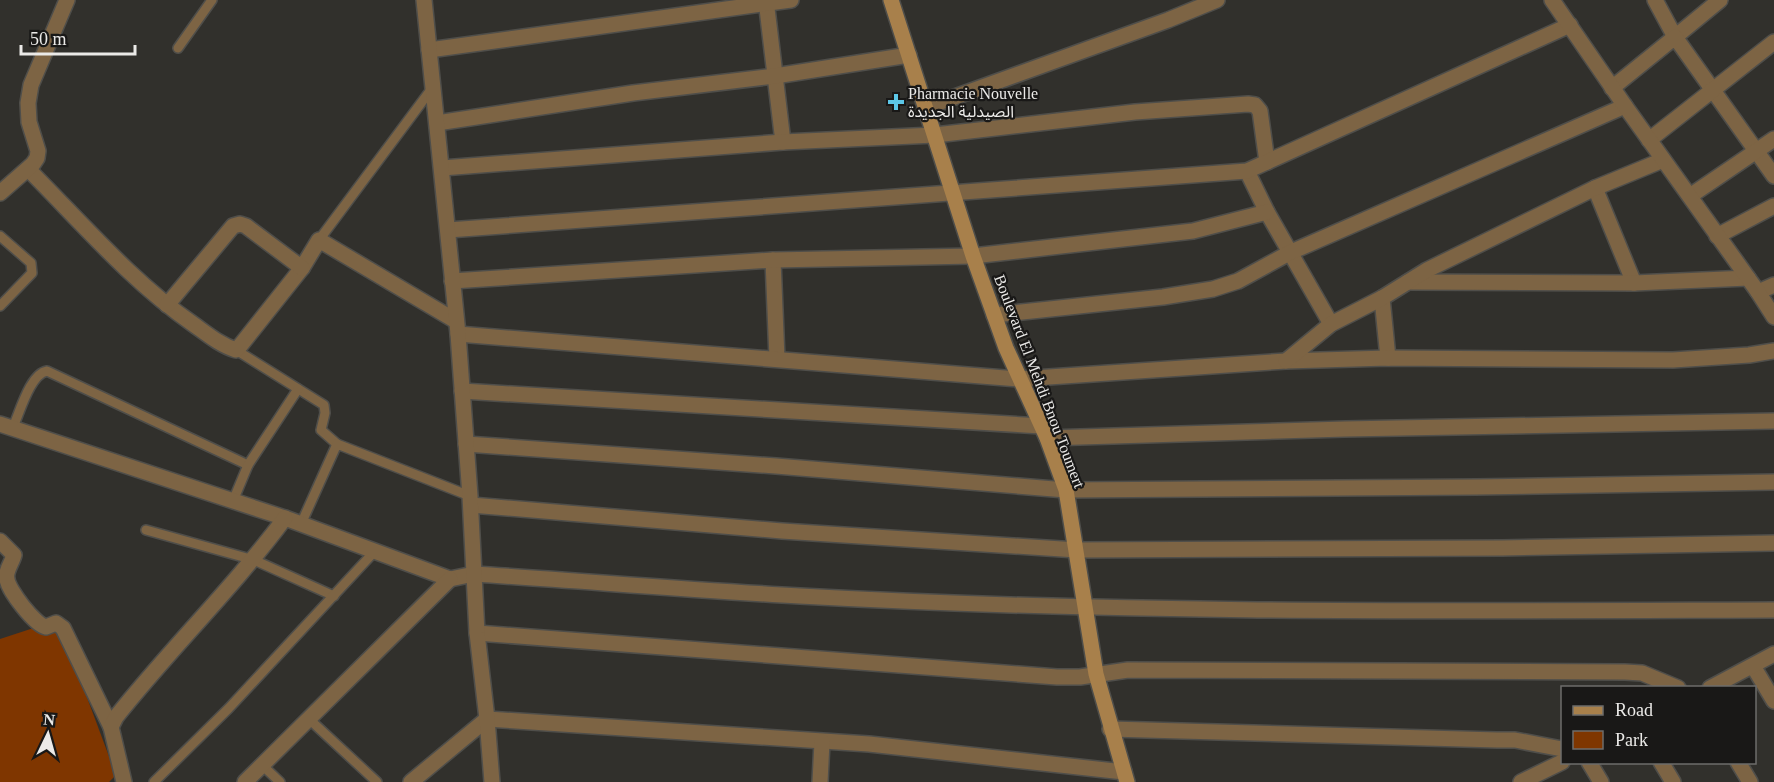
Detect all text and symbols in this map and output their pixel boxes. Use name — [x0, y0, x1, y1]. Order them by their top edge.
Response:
scale bar — [21, 18, 135, 56]
text: 50 m — [30, 29, 67, 49]
place label: Pharmacie Nouvelle الصيدلية الجديدة — [908, 85, 1038, 120]
marker: Pharmacie Nouvelle الصيدلية الجديدة — [889, 95, 903, 109]
street label: Boulevard El Mehdi Bnou Toumert — [991, 272, 1088, 491]
legend — [1561, 686, 1756, 764]
text: Road — [1615, 700, 1653, 720]
north arrow — [18, 704, 78, 764]
text: N — [43, 711, 56, 729]
text: Park — [1615, 730, 1648, 750]

